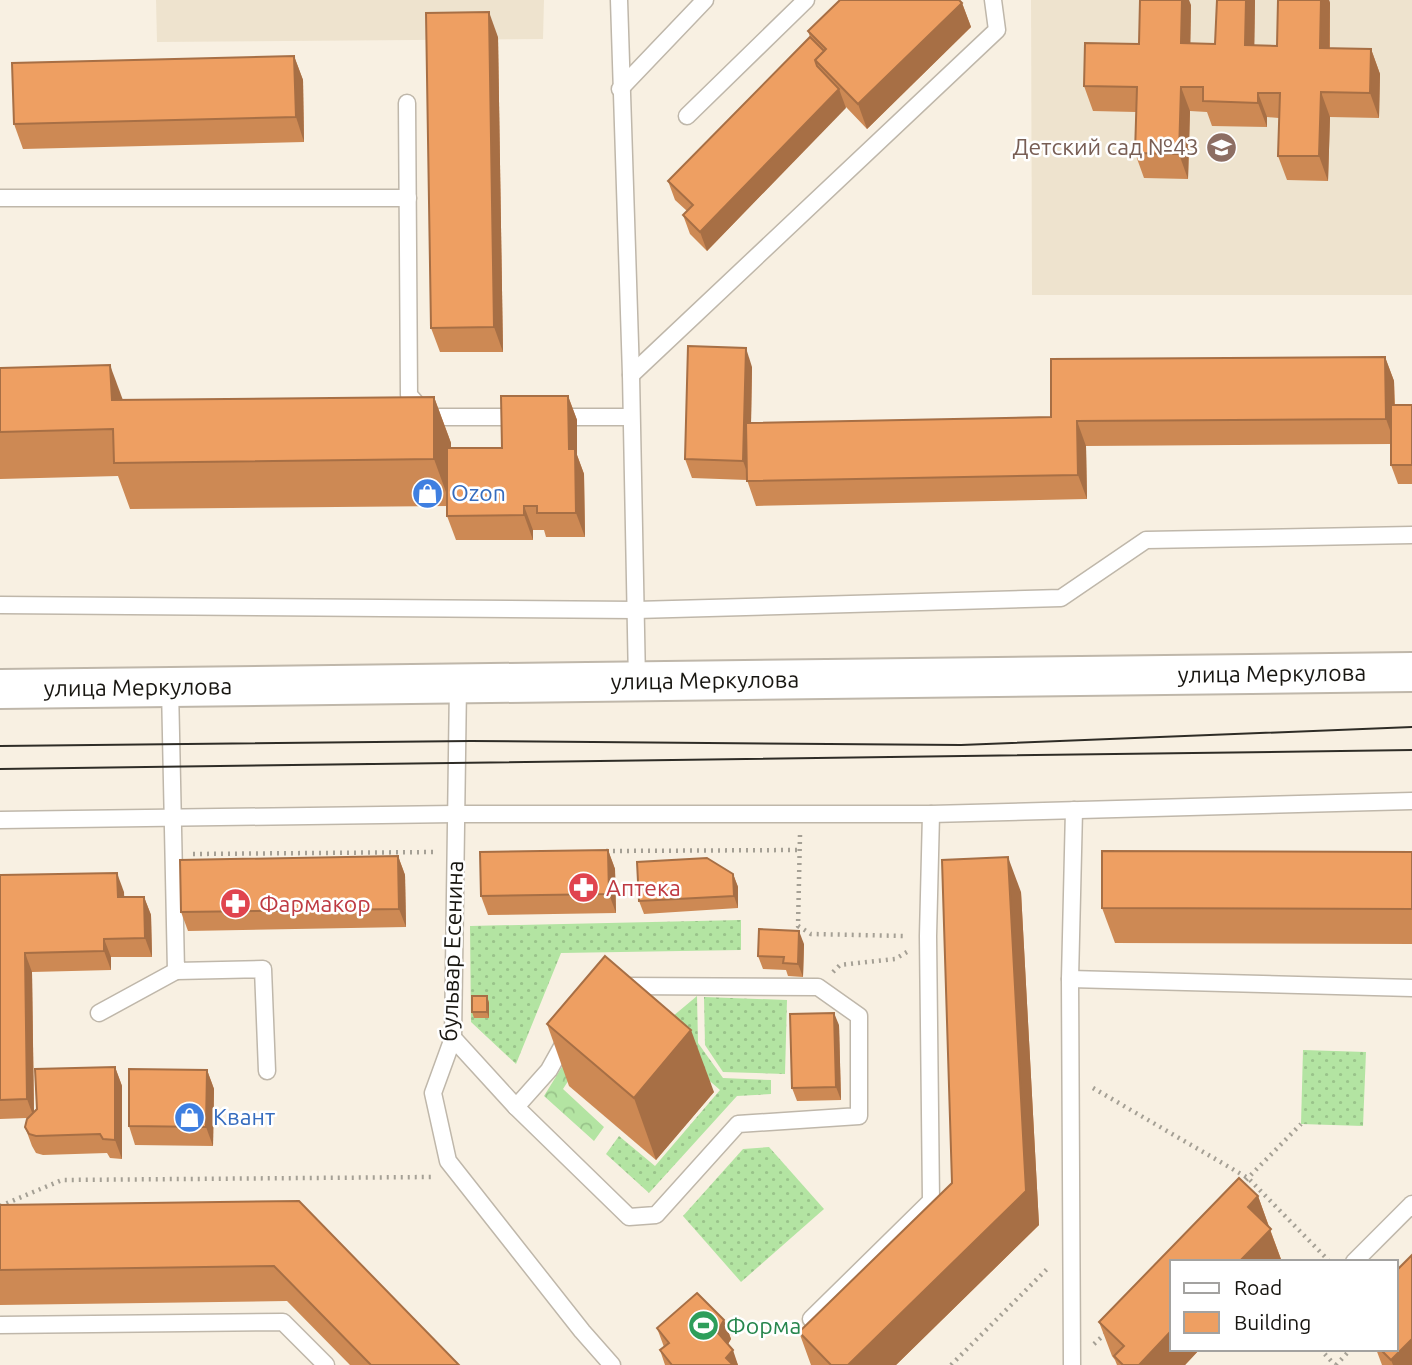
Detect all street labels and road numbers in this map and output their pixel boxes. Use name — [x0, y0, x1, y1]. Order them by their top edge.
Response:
street label: улица Меркулова — [1177, 660, 1366, 687]
street label: улица Меркулова — [611, 666, 799, 694]
street label: улица Меркулова — [44, 673, 232, 700]
street label: бульвар Есенина — [436, 860, 467, 1042]

